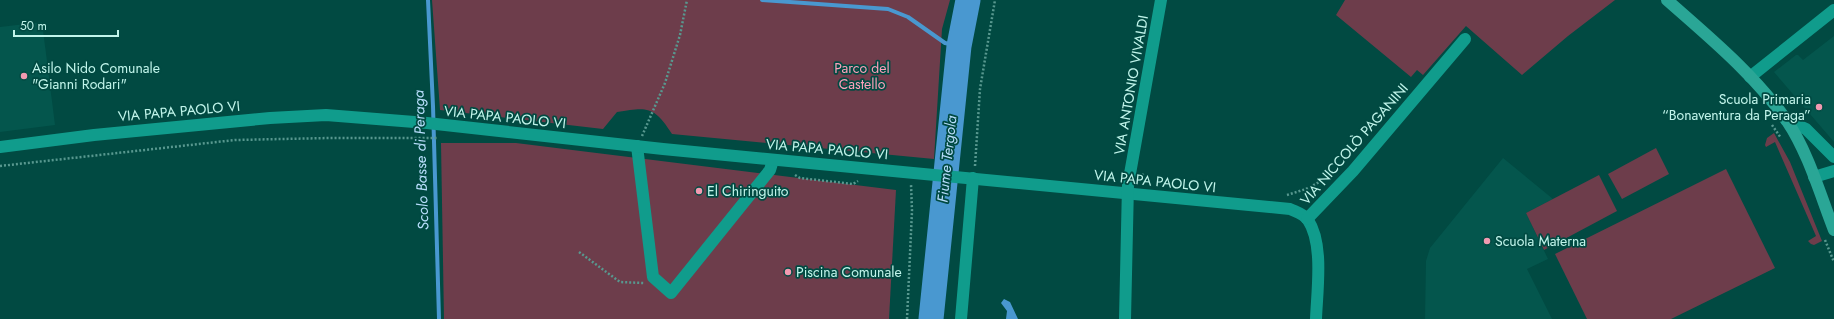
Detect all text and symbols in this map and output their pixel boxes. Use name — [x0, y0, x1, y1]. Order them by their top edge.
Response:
scale bar — [14, 12, 118, 38]
street label: VIA ANTONIO VIVALDI — [1109, 14, 1153, 156]
text: 50 m — [20, 17, 47, 35]
place label: Asilo Nido Comunale "Gianni Rodari" — [32, 58, 160, 94]
park label: Parco del Castello — [834, 58, 890, 94]
marker: Asilo Nido Comunale "Gianni Rodari" — [19, 71, 29, 81]
street label: VIA NICCOLÒ PAGANINI — [1295, 79, 1413, 209]
water label: Scolo Basse di Peraga — [408, 89, 434, 231]
place label: Scuola Primaria “Bonaventura da Peraga” — [1662, 89, 1811, 125]
street label: VIA PAPA PAOLO VI — [117, 96, 241, 126]
street label: VIA PAPA PAOLO VI — [443, 101, 567, 133]
marker: Scuola Primaria “Bonaventura da Peraga” — [1814, 102, 1824, 112]
water label: Fiume Tergola — [931, 114, 963, 204]
street label: VIA PAPA PAOLO VI — [765, 134, 889, 164]
street label: VIA PAPA PAOLO VI — [1093, 165, 1217, 197]
place label: El Chiringuito — [707, 181, 789, 201]
marker: El Chiringuito — [694, 186, 704, 196]
place label: Scuola Materna — [1495, 231, 1586, 251]
marker: Scuola Materna — [1482, 236, 1492, 246]
place label: Piscina Comunale — [796, 262, 902, 282]
marker: Piscina Comunale — [783, 267, 793, 277]

